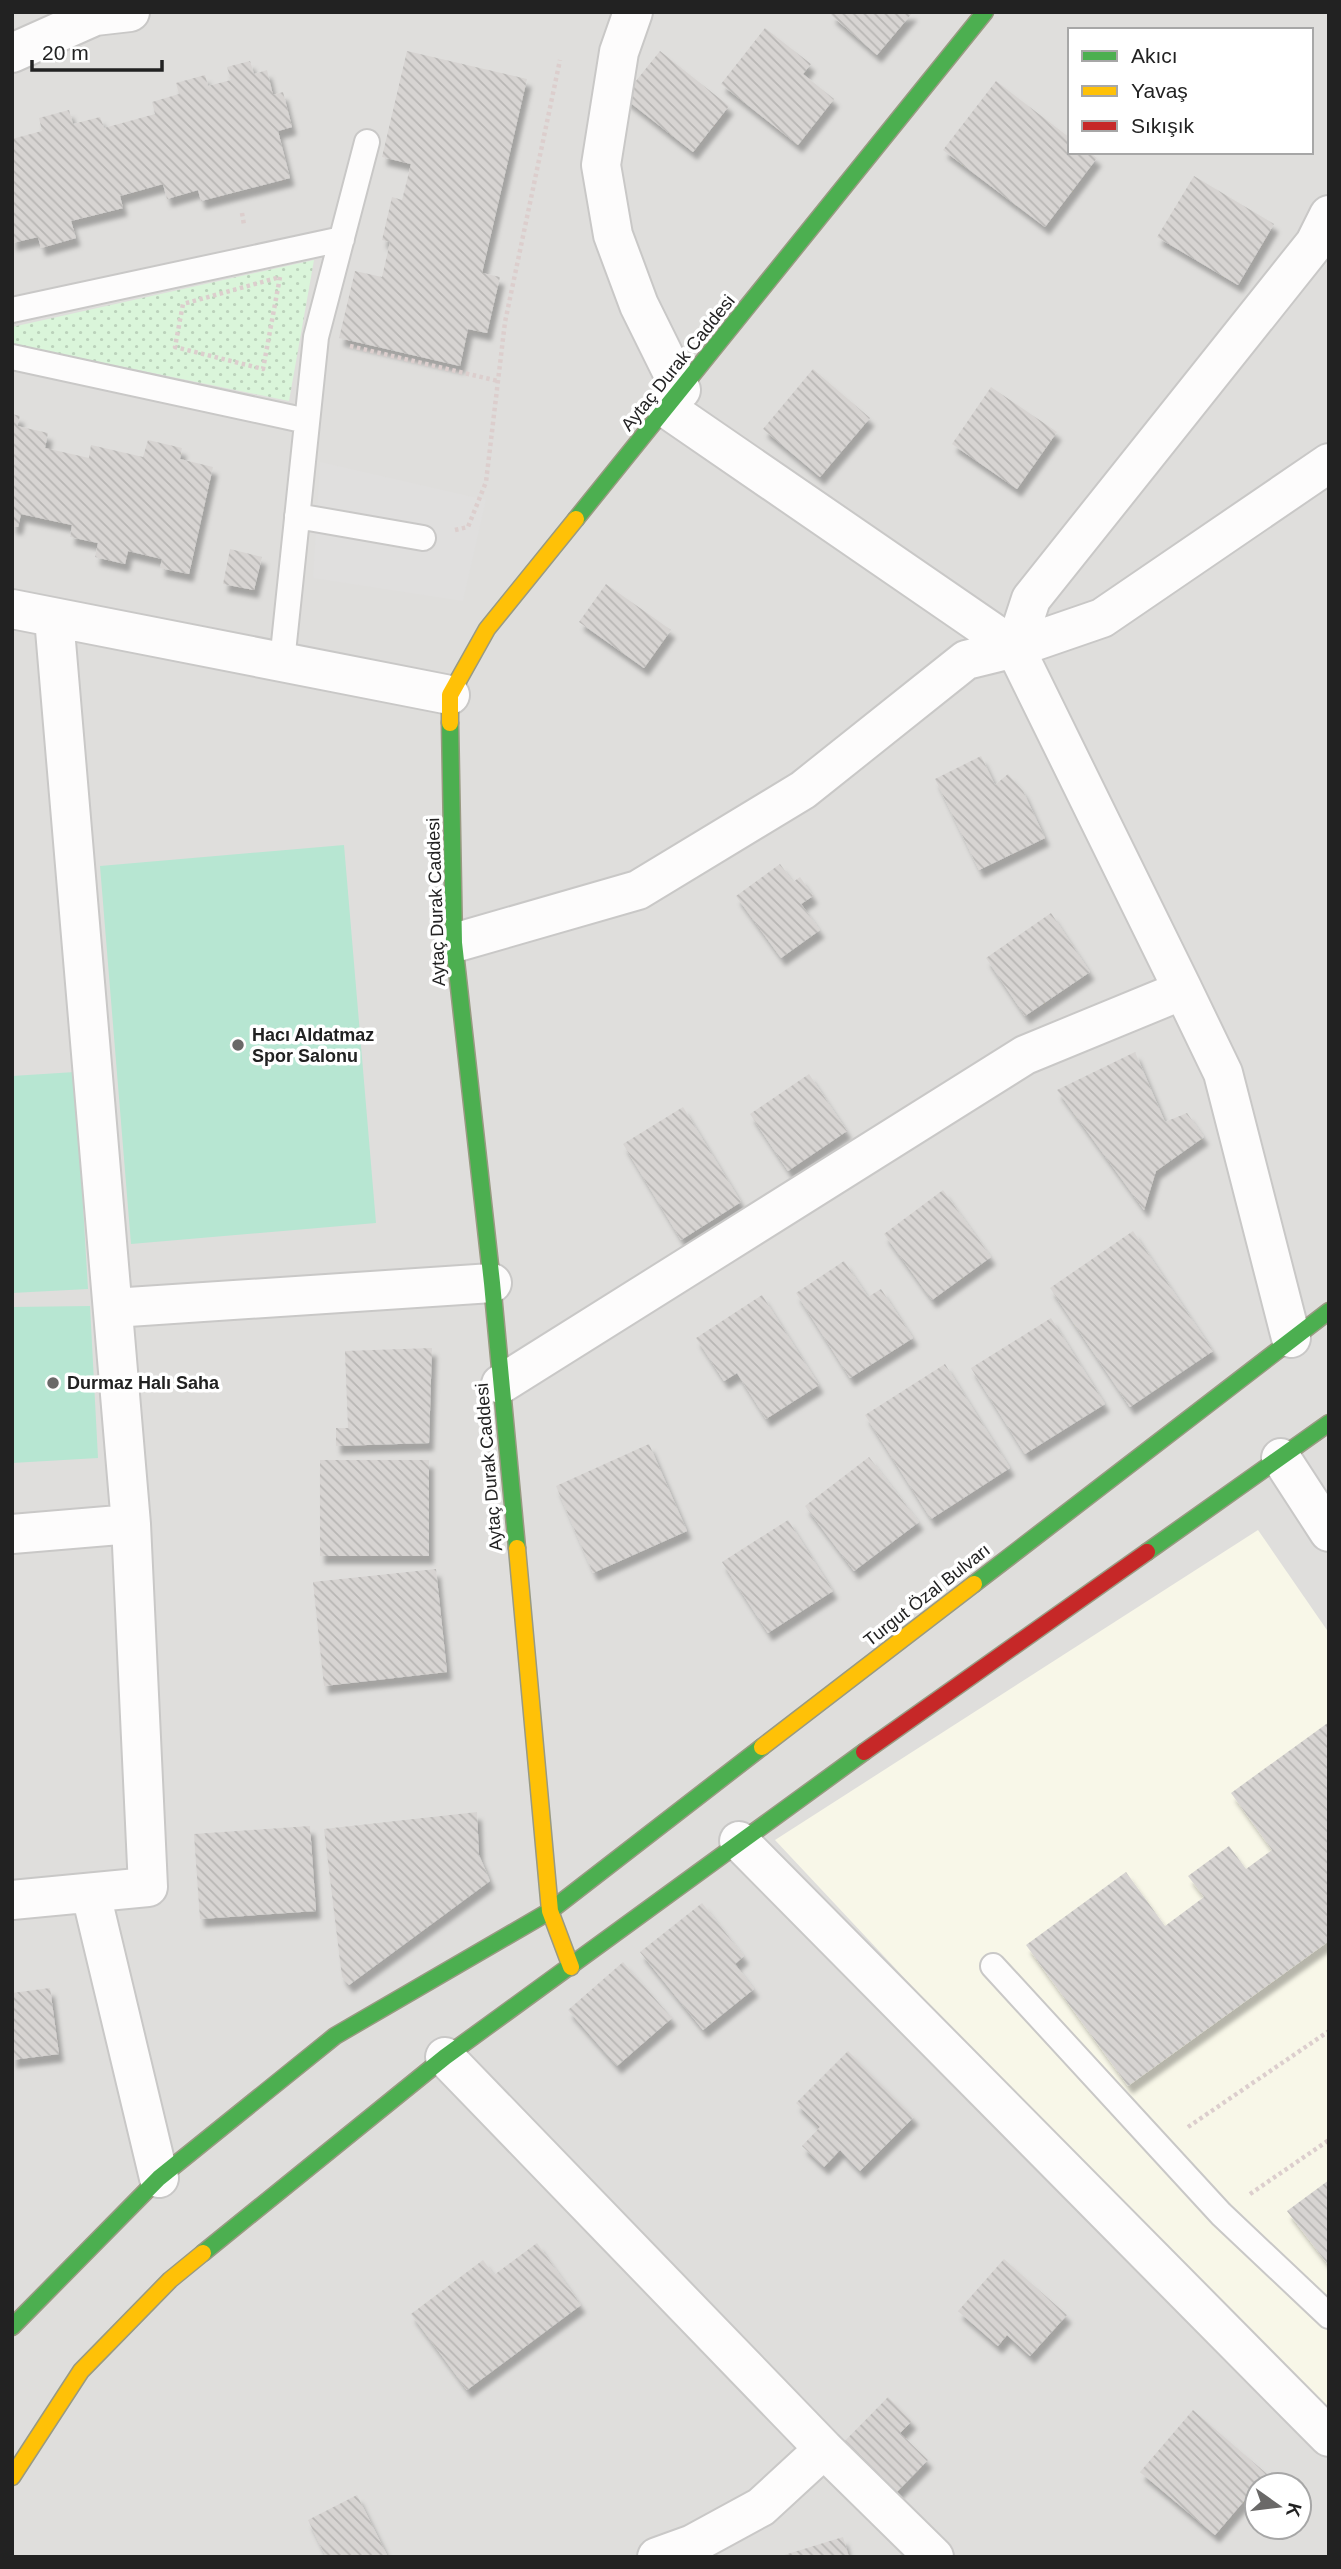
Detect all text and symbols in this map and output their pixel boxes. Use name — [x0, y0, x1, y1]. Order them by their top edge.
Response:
scale bar — [32, 28, 161, 72]
legend — [1068, 28, 1313, 154]
text: 20 m — [42, 41, 89, 64]
text: Akıcı — [1131, 44, 1178, 67]
text: Yavaş — [1131, 79, 1188, 102]
text: Sıkışık — [1131, 114, 1195, 137]
street label: Aytaç Durak Caddesi — [617, 291, 739, 435]
street label: Aytaç Durak Caddesi — [423, 817, 449, 987]
place label: Hacı Aldatmaz Spor Salonu — [252, 1025, 374, 1066]
marker: Hacı Aldatmaz Spor Salonu — [230, 1037, 246, 1053]
place label: Durmaz Halı Saha — [67, 1373, 220, 1393]
marker: Durmaz Halı Saha — [45, 1375, 61, 1391]
street label: Aytaç Durak Caddesi — [472, 1382, 506, 1552]
street label: Turgut Özal Bulvarı — [860, 1540, 994, 1650]
north arrow — [1243, 2471, 1313, 2541]
text: K — [1282, 2501, 1306, 2519]

